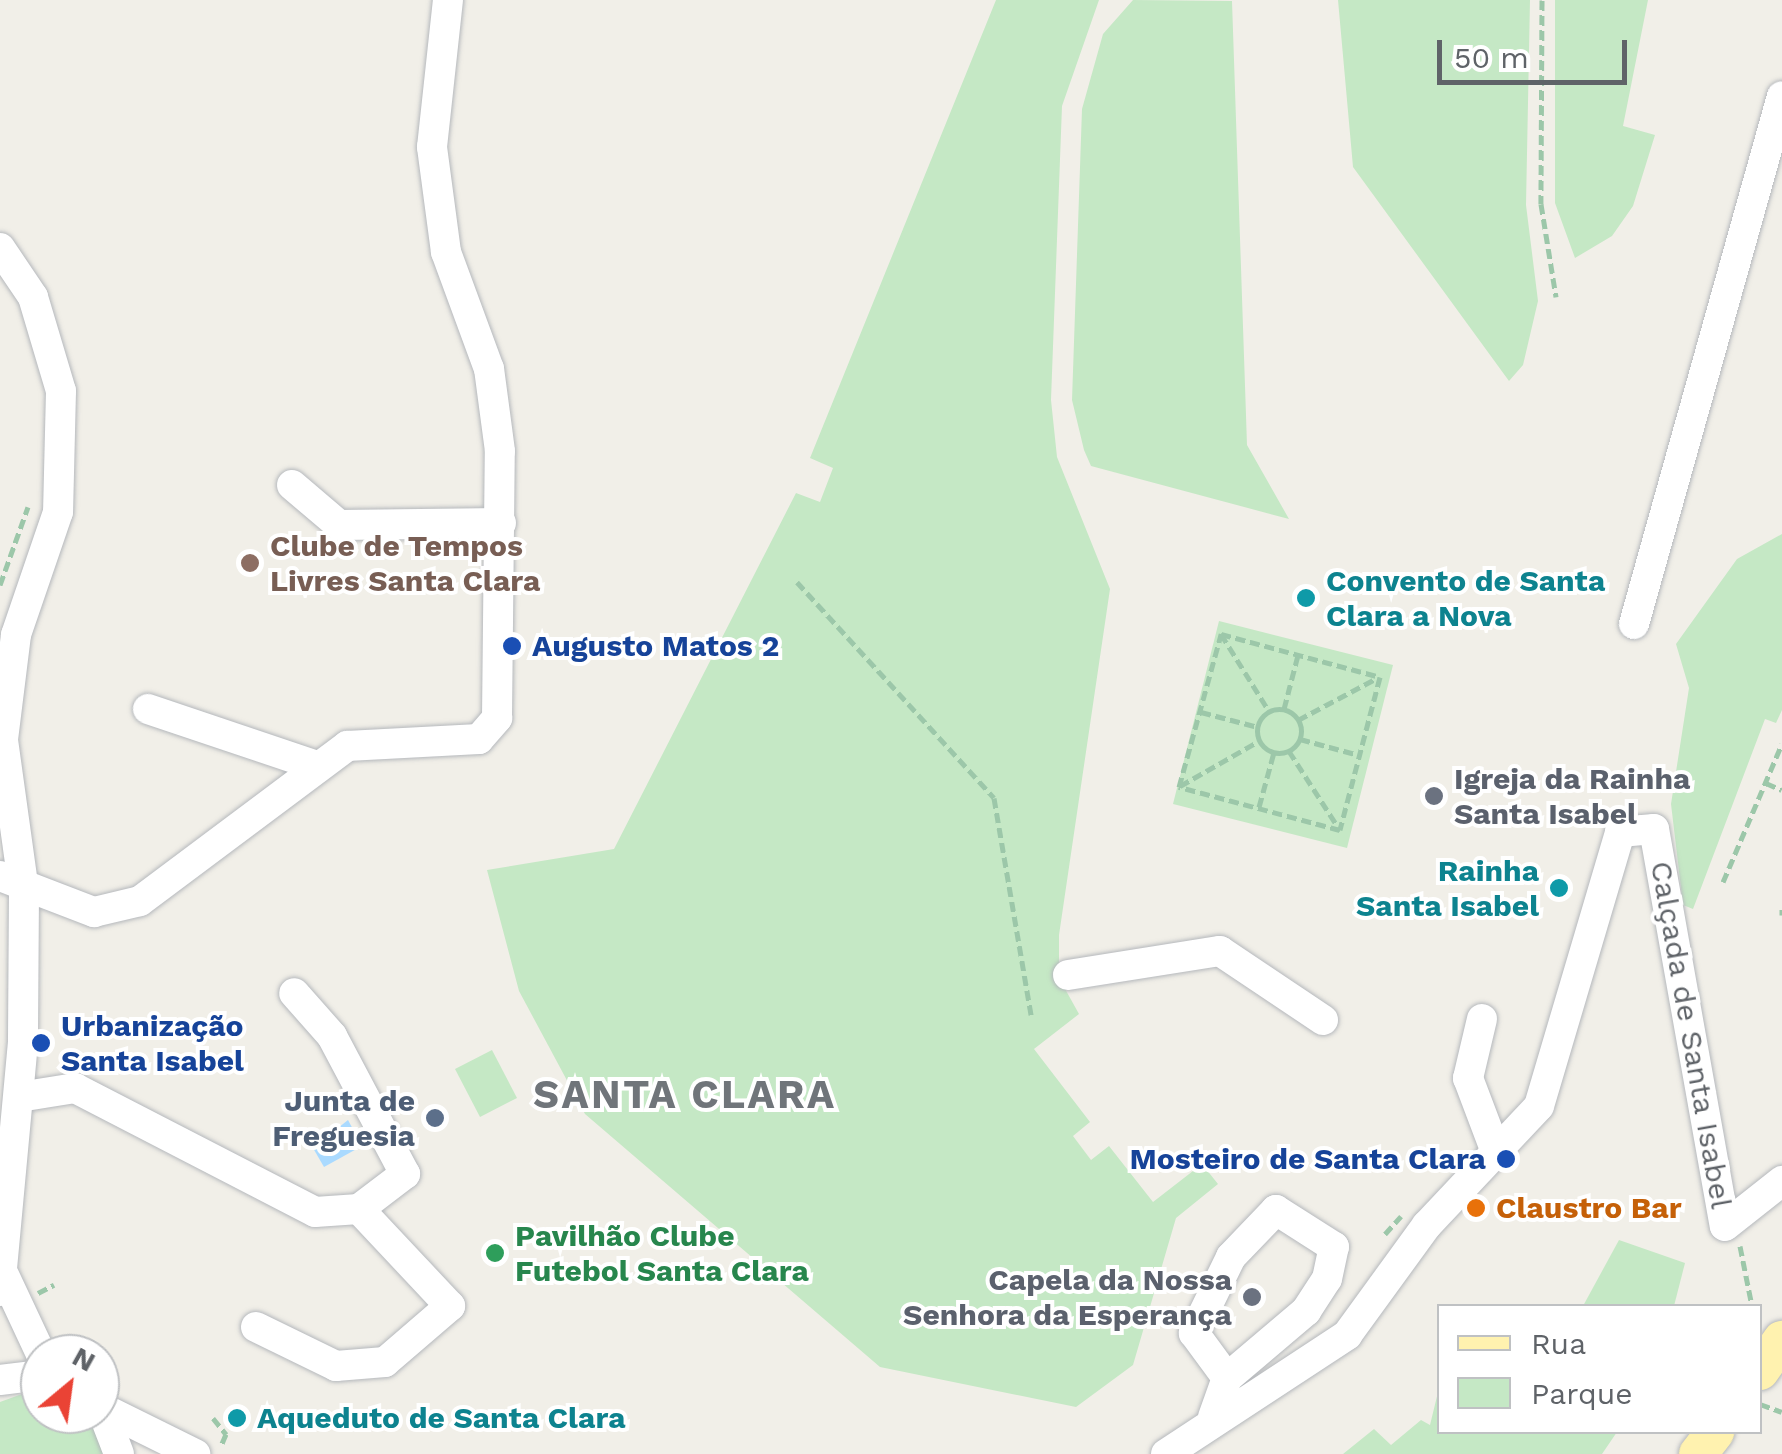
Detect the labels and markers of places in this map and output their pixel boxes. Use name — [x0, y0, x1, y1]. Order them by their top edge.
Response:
place label: Clube de Tempos Livres Santa Clara — [270, 528, 541, 598]
marker: Clube de Tempos Livres Santa Clara — [239, 552, 261, 574]
place label: Convento de Santa Clara a Nova — [1326, 563, 1605, 634]
marker: Convento de Santa Clara a Nova — [1295, 587, 1317, 609]
place label: Augusto Matos 2 — [532, 628, 779, 664]
marker: Augusto Matos 2 — [501, 635, 523, 657]
place label: Igreja da Rainha Santa Isabel — [1454, 761, 1691, 832]
marker: Igreja da Rainha Santa Isabel — [1423, 785, 1445, 807]
place label: Rainha Santa Isabel — [1356, 853, 1539, 924]
marker: Rainha Santa Isabel — [1548, 877, 1570, 899]
place label: Urbanização Santa Isabel — [61, 1008, 244, 1078]
marker: Urbanização Santa Isabel — [30, 1032, 52, 1054]
place label: Junta de Freguesia — [272, 1083, 415, 1154]
marker: Junta de Freguesia — [424, 1107, 446, 1129]
place label: Mosteiro de Santa Clara — [1129, 1141, 1486, 1177]
marker: Mosteiro de Santa Clara — [1495, 1148, 1517, 1170]
place label: Claustro Bar — [1496, 1190, 1682, 1226]
marker: Claustro Bar — [1465, 1197, 1487, 1219]
place label: Pavilhão Clube Futebol Santa Clara — [515, 1218, 809, 1288]
marker: Pavilhão Clube Futebol Santa Clara — [484, 1242, 506, 1264]
place label: Capela da Nossa Senhora da Esperança — [902, 1262, 1232, 1332]
marker: Capela da Nossa Senhora da Esperança — [1241, 1286, 1263, 1308]
place label: Aqueduto de Santa Clara — [257, 1400, 626, 1436]
marker: Aqueduto de Santa Clara — [226, 1407, 248, 1429]

